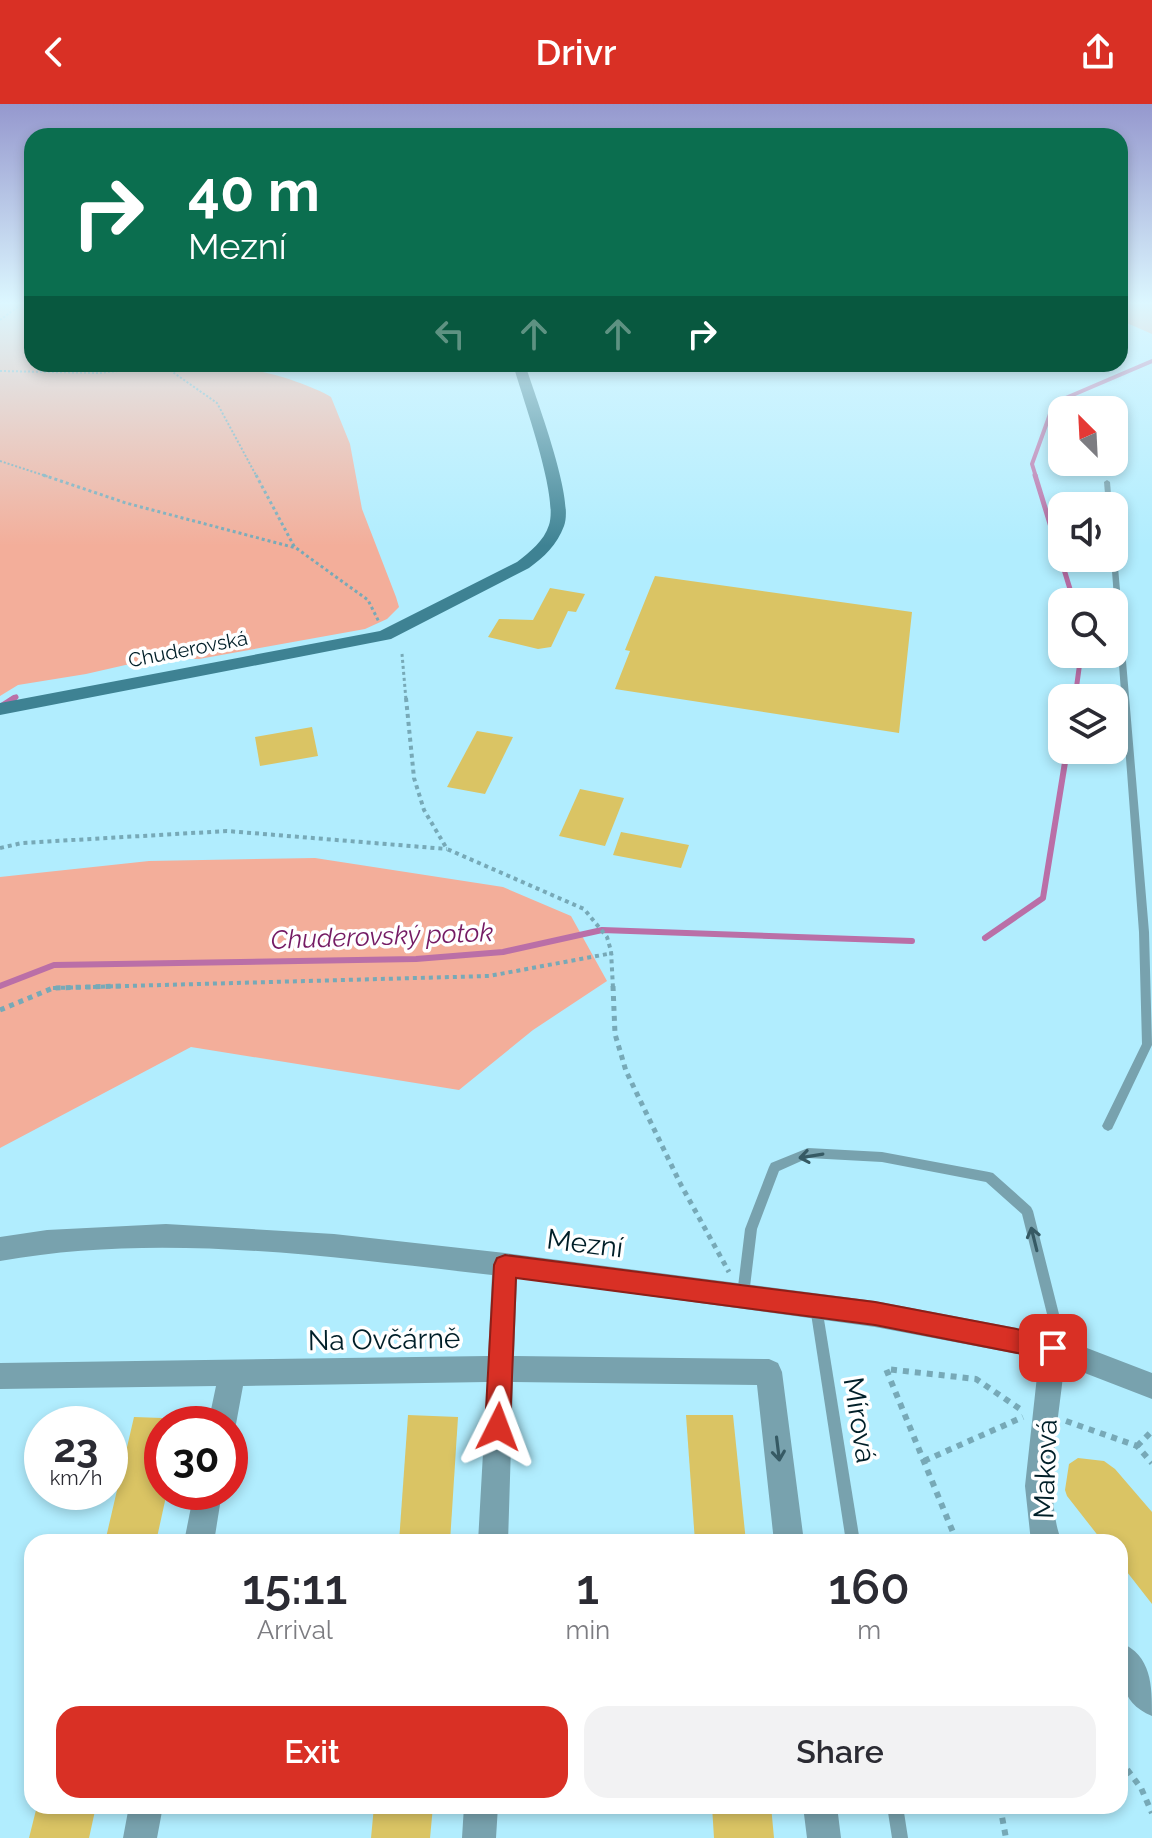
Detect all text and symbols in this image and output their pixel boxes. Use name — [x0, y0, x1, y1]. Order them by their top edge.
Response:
icon: back — [32, 30, 76, 74]
icon: share — [1076, 30, 1120, 74]
text: Drivr — [536, 31, 616, 73]
text: 40 m — [188, 158, 320, 224]
icon: right — [56, 160, 160, 264]
text: Mezní — [188, 225, 287, 267]
icon: left — [428, 312, 472, 356]
icon: ahead — [512, 312, 556, 356]
icon: ahead — [596, 312, 640, 356]
icon: right — [680, 312, 724, 356]
north arrow — [1048, 396, 1128, 476]
map controls — [1048, 396, 1128, 764]
button: sound — [1048, 492, 1128, 572]
button: search — [1048, 588, 1128, 668]
street label: Chuderovská — [126, 626, 250, 672]
button: layers — [1048, 684, 1128, 764]
water label: Chuderovský potok — [270, 917, 494, 955]
one-way arrow — [798, 1149, 824, 1164]
street label: Mezní — [545, 1222, 626, 1265]
one-way arrow — [1025, 1226, 1040, 1252]
pin — [1019, 1314, 1087, 1382]
street label: Na Ovčárně — [307, 1322, 461, 1357]
icon: arrive — [1031, 1326, 1075, 1370]
street label: Mírová — [836, 1375, 883, 1465]
position arrow — [456, 1385, 540, 1469]
speed limit sign: 30 — [144, 1406, 248, 1510]
street label: Maková — [1027, 1419, 1064, 1519]
text: 23 — [54, 1424, 98, 1471]
one-way arrow — [771, 1435, 786, 1462]
text: km/h — [50, 1466, 102, 1490]
text: 15:11 — [242, 1559, 347, 1615]
text: 1 — [577, 1559, 599, 1615]
text: 160 — [829, 1559, 910, 1615]
text: Arrival — [257, 1615, 333, 1645]
text: min — [566, 1615, 610, 1645]
text: m — [857, 1615, 881, 1645]
button: Exit — [56, 1706, 568, 1798]
button: Share — [584, 1706, 1096, 1798]

